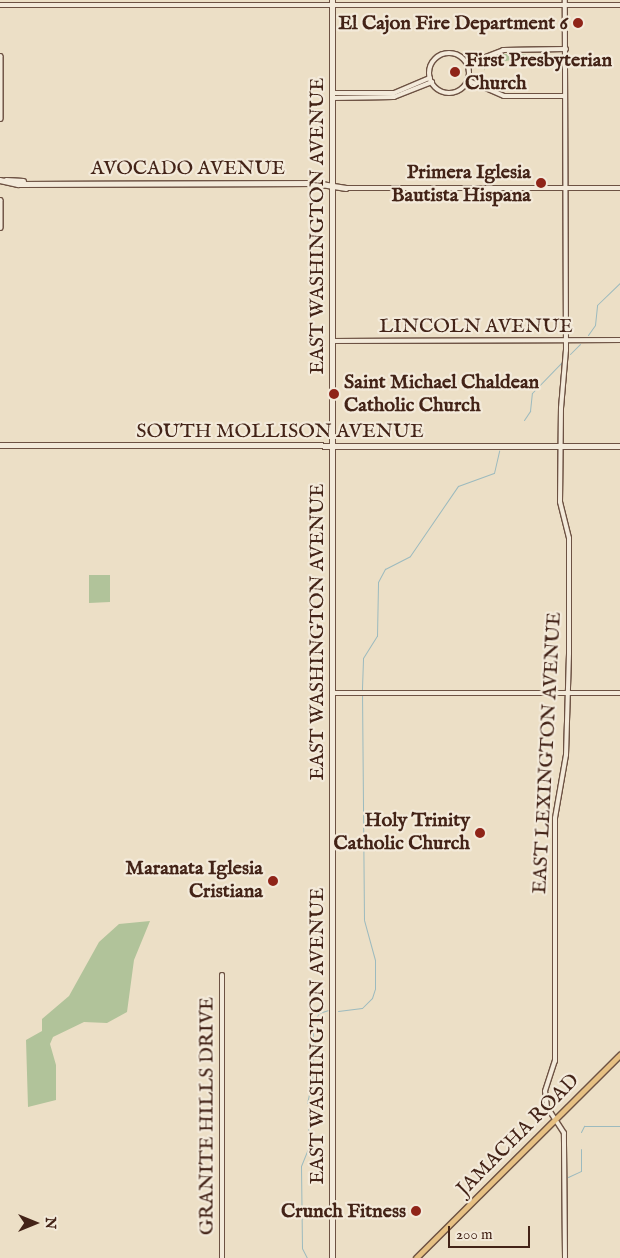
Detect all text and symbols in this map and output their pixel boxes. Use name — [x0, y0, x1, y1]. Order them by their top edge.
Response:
place label: El Cajon Fire Department 6 — [338, 11, 568, 35]
marker: El Cajon Fire Department 6 — [572, 17, 584, 29]
place label: First Presbyterian Church — [465, 49, 612, 96]
marker: First Presbyterian Church — [449, 66, 461, 78]
street label: EAST WASHINGTON AVENUE — [305, 77, 329, 375]
street label: AVOCADO AVENUE — [91, 156, 285, 180]
place label: Primera Iglesia Bautista Hispana — [391, 160, 531, 207]
marker: Primera Iglesia Bautista Hispana — [535, 177, 547, 189]
street label: LINCOLN AVENUE — [379, 314, 573, 338]
place label: Saint Michael Chaldean Catholic Church — [344, 370, 539, 417]
marker: Saint Michael Chaldean Catholic Church — [328, 388, 340, 400]
street label: SOUTH MOLLISON AVENUE — [136, 419, 424, 443]
street label: EAST WASHINGTON AVENUE — [305, 483, 329, 781]
street label: EAST LEXINGTON AVENUE — [528, 611, 566, 895]
place label: Holy Trinity Catholic Church — [333, 809, 470, 856]
marker: Holy Trinity Catholic Church — [474, 827, 486, 839]
place label: Maranata Iglesia Cristiana — [125, 857, 263, 904]
marker: Maranata Iglesia Cristiana — [267, 875, 279, 887]
street label: EAST WASHINGTON AVENUE — [305, 887, 329, 1185]
street label: GRANITE HILLS DRIVE — [195, 997, 219, 1235]
street label: JAMACHA ROAD — [452, 1069, 584, 1201]
north arrow — [10, 1198, 60, 1248]
place label: Crunch Fitness — [281, 1199, 406, 1223]
marker: Crunch Fitness — [410, 1205, 422, 1217]
scale bar — [450, 1216, 532, 1248]
text: N — [41, 1217, 59, 1229]
text: 200 m — [456, 1225, 493, 1244]

